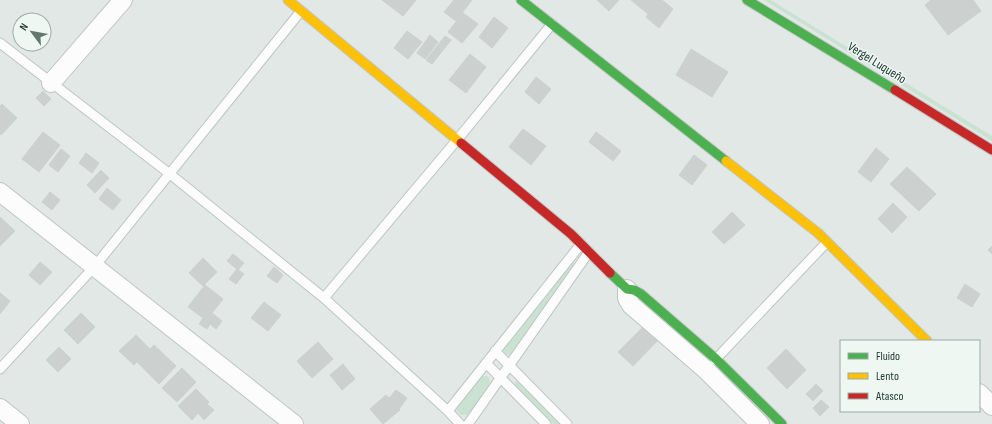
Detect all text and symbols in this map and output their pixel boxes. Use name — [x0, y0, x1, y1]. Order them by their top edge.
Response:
north arrow — [12, 12, 52, 52]
text: N — [17, 21, 31, 33]
street label: Vergel Luqueño — [845, 39, 909, 87]
legend — [840, 340, 980, 412]
text: Fluido — [876, 349, 900, 364]
text: Lento — [876, 369, 899, 384]
text: Atasco — [875, 389, 903, 404]

